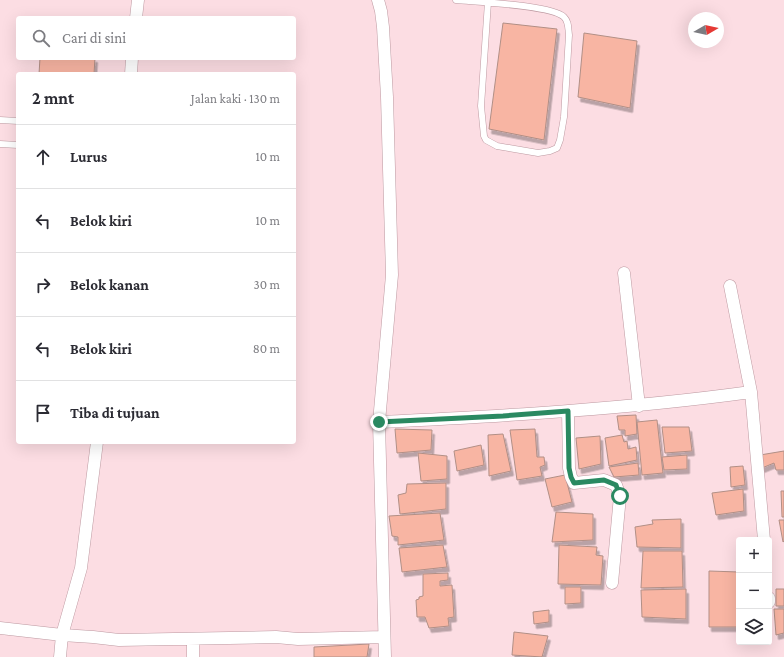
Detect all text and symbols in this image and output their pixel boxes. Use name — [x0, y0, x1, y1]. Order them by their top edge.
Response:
north arrow — [688, 12, 724, 48]
search box — [16, 16, 296, 60]
icon: search — [30, 27, 52, 49]
text: Cari di sini — [62, 30, 126, 46]
text: 2 mnt — [32, 89, 74, 108]
text: Jalan kaki · 130 m — [191, 91, 280, 106]
icon: ahead — [32, 146, 54, 168]
text: Lurus — [70, 149, 107, 165]
text: 10 m — [255, 149, 280, 164]
icon: left — [32, 210, 54, 232]
text: Belok kiri — [70, 213, 132, 229]
text: 10 m — [255, 213, 280, 228]
icon: right — [32, 274, 54, 296]
text: Belok kanan — [70, 277, 149, 293]
text: 30 m — [254, 277, 280, 292]
icon: left — [32, 338, 54, 360]
text: Belok kiri — [70, 341, 132, 357]
text: 80 m — [253, 341, 280, 356]
icon: arrive — [32, 402, 54, 424]
text: Tiba di tujuan — [70, 405, 160, 421]
route end — [370, 413, 388, 431]
route start — [611, 487, 629, 505]
map controls — [736, 537, 772, 645]
button: + — [736, 537, 772, 573]
button: − — [736, 573, 772, 609]
button: layers — [736, 609, 772, 645]

